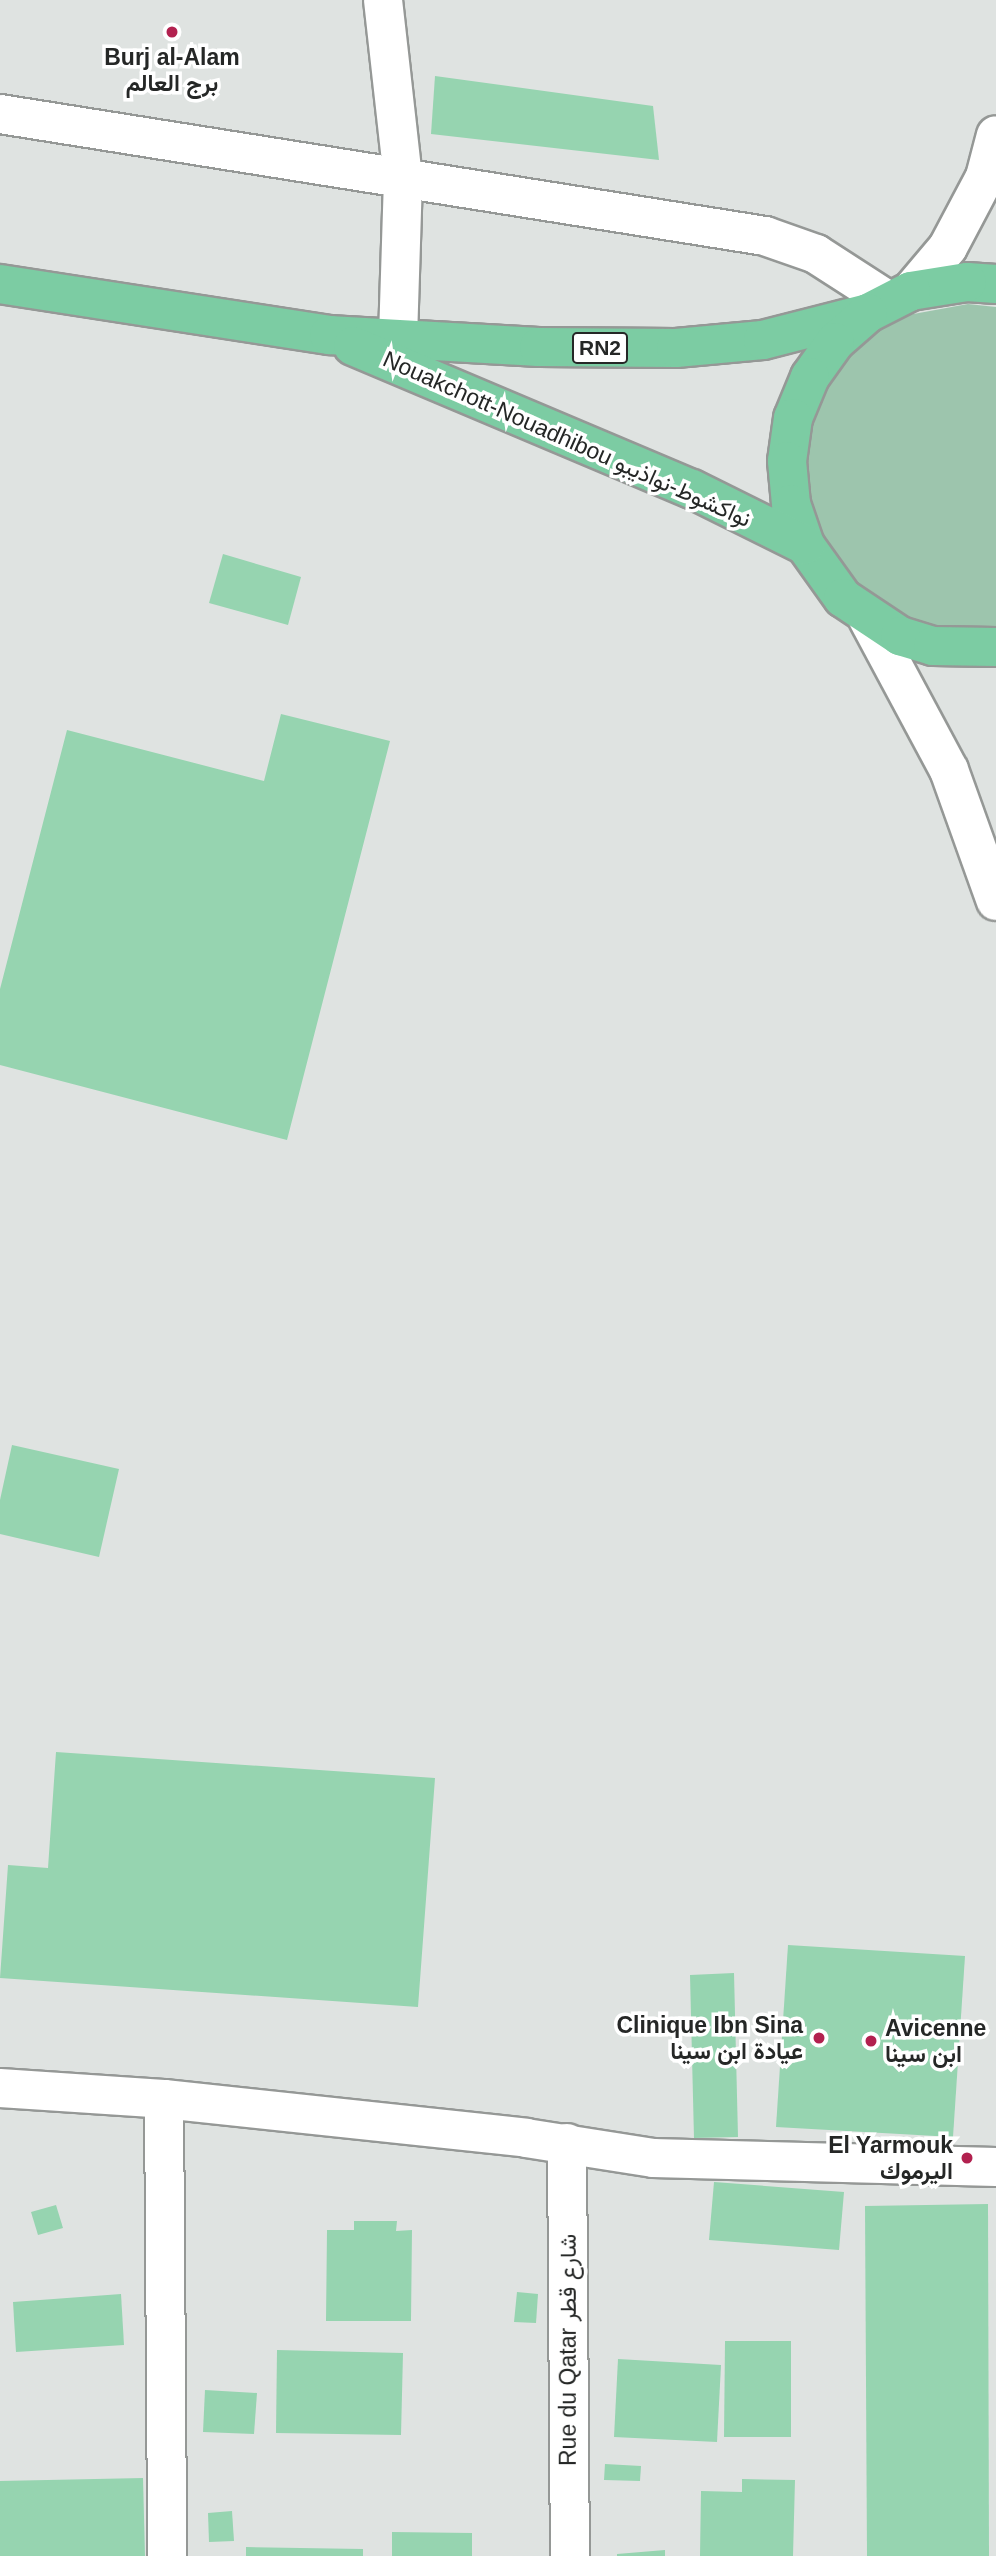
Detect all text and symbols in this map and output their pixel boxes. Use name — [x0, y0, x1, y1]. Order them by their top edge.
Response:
marker: Burj al-Alam برج العالم — [164, 24, 180, 40]
place label: Burj al-Alam برج العالم — [104, 43, 240, 97]
road number: RN2 — [570, 330, 630, 366]
street label: Nouakchott-Nouadhibou نواكشوط-نواذيبو — [379, 345, 755, 533]
place label: Clinique Ibn Sina عيادة ابن سينا — [616, 2011, 803, 2065]
place label: Avicenne ابن سينا — [885, 2014, 986, 2068]
marker: Clinique Ibn Sina عيادة ابن سينا — [809, 2028, 829, 2048]
marker: Avicenne ابن سينا — [863, 2033, 879, 2049]
place label: El Yarmouk اليرموك — [828, 2131, 953, 2185]
marker: El Yarmouk اليرموك — [959, 2150, 975, 2166]
street label: Rue du Qatar شارع قطر — [554, 2234, 582, 2466]

